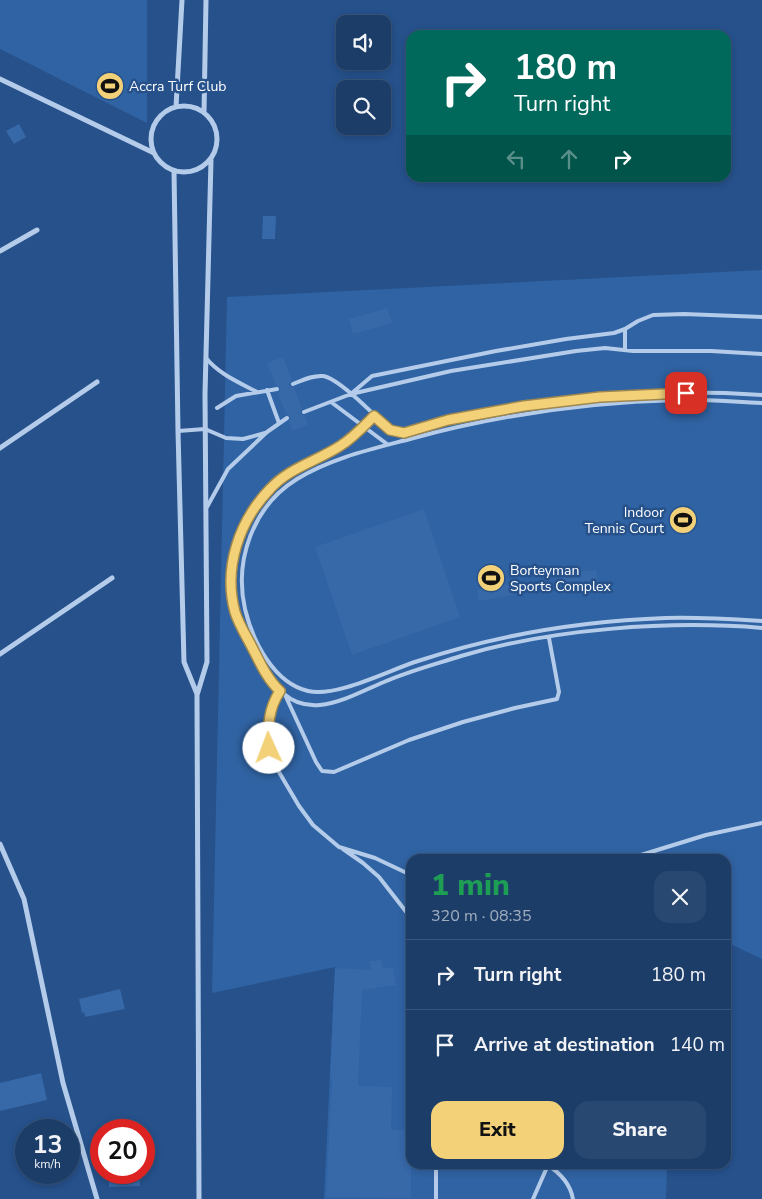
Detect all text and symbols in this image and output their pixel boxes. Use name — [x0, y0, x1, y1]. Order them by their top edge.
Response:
map controls — [336, 15, 391, 135]
button: sound — [336, 15, 391, 70]
text: 180 m — [514, 44, 617, 91]
icon: right — [431, 50, 496, 115]
sports icon: Accra Turf Club — [95, 71, 125, 101]
place label: Accra Turf Club — [129, 77, 226, 96]
button: search — [336, 80, 391, 135]
text: Turn right — [514, 89, 610, 119]
icon: left — [502, 145, 530, 173]
icon: ahead — [555, 145, 583, 173]
icon: right — [608, 145, 636, 173]
pin — [665, 372, 707, 414]
icon: arrive — [672, 379, 700, 407]
place label: Indoor Tennis Court — [585, 503, 664, 538]
sports icon: Indoor Tennis Court — [668, 505, 698, 535]
place label: Borteyman Sports Complex — [510, 561, 611, 596]
sports icon: Borteyman Sports Complex — [476, 563, 506, 593]
position arrow — [242, 721, 294, 773]
text: 1 min — [431, 865, 510, 906]
button: close — [654, 871, 706, 923]
text: 320 m · 08:35 — [431, 905, 532, 927]
icon: right — [431, 961, 459, 989]
text: Turn right — [474, 962, 561, 988]
text: 180 m — [651, 962, 706, 988]
icon: arrive — [431, 1031, 459, 1059]
text: Arrive at destination — [474, 1032, 655, 1058]
text: 140 m — [670, 1032, 725, 1058]
button: Exit — [431, 1101, 564, 1159]
button: Share — [574, 1101, 706, 1159]
speed limit sign: 20 — [90, 1119, 155, 1184]
text: 13 — [32, 1128, 63, 1162]
text: km/h — [34, 1156, 61, 1172]

